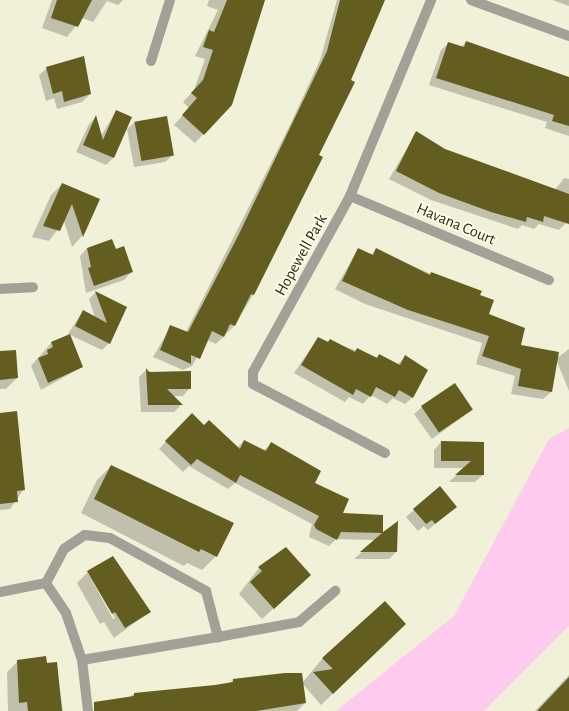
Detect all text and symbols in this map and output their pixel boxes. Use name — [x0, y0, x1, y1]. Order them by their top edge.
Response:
street label: Havana Court — [414, 199, 498, 249]
street label: Hopewell Park — [271, 211, 331, 299]

